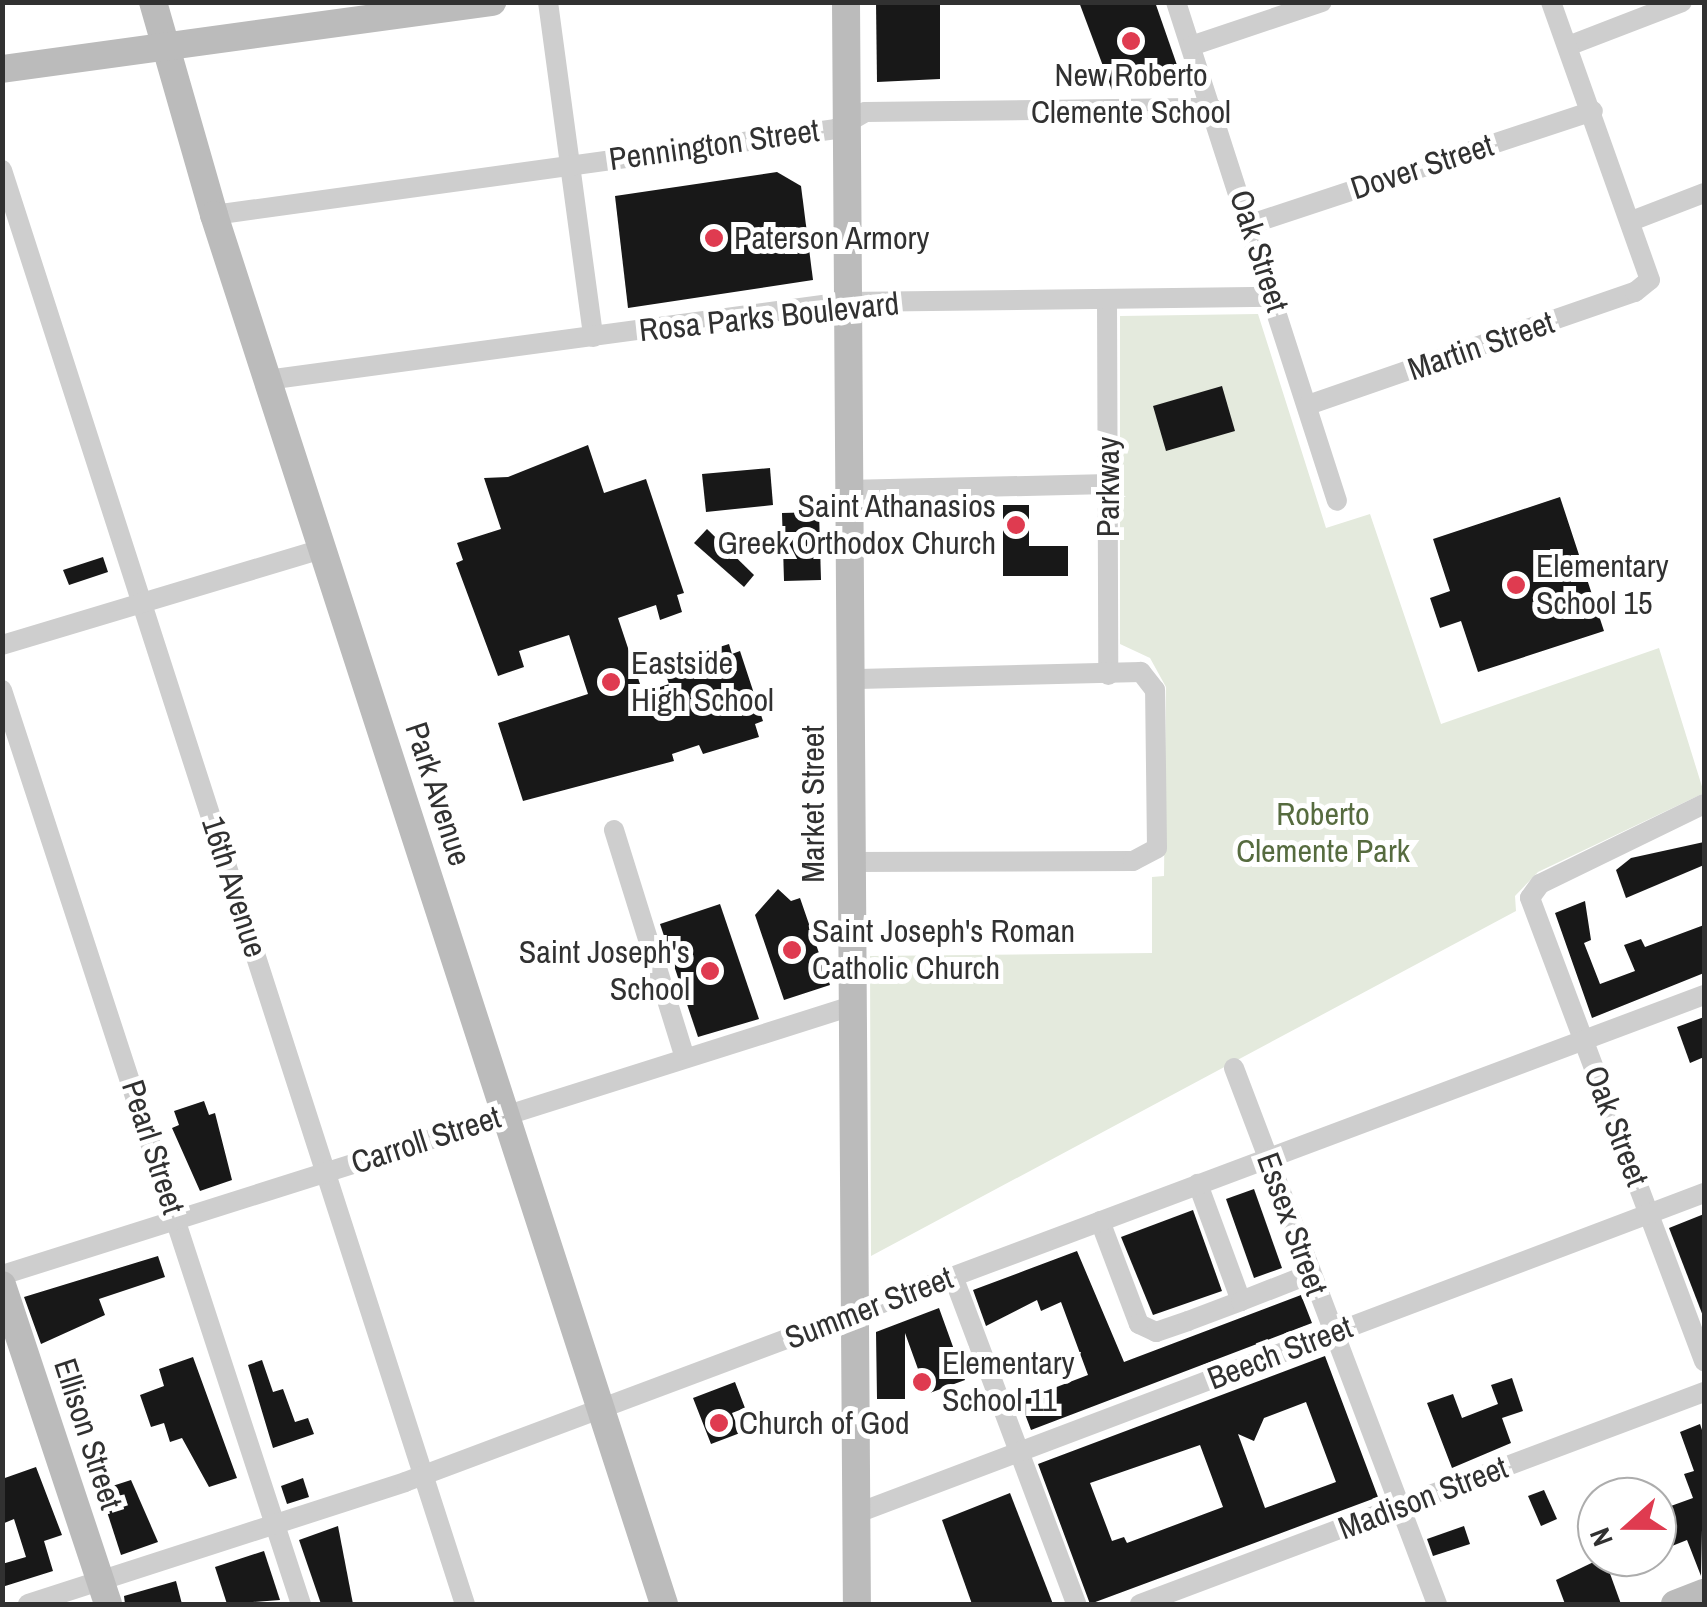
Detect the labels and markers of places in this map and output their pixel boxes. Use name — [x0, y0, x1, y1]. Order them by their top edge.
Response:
marker: New Roberto Clemente School — [1120, 30, 1142, 52]
place label: New Roberto Clemente School — [1031, 57, 1231, 132]
place label: Paterson Armory — [734, 219, 931, 257]
marker: Paterson Armory — [703, 227, 725, 249]
place label: Saint Athanasios Greek Orthodox Church — [717, 488, 996, 563]
marker: Saint Athanasios Greek Orthodox Church — [1005, 514, 1027, 536]
place label: Elementary School 15 — [1536, 548, 1669, 623]
marker: Elementary School 15 — [1505, 574, 1527, 596]
place label: Eastside High School — [631, 645, 774, 720]
marker: Eastside High School — [600, 671, 622, 693]
place label: Saint Joseph's Roman Catholic Church — [812, 913, 1075, 988]
place label: Saint Joseph's School — [519, 934, 690, 1009]
marker: Saint Joseph's Roman Catholic Church — [781, 939, 803, 961]
marker: Saint Joseph's School — [699, 960, 721, 982]
place label: Elementary School 11 — [942, 1345, 1075, 1420]
marker: Elementary School 11 — [911, 1371, 933, 1393]
place label: Church of God — [739, 1404, 910, 1442]
marker: Church of God — [708, 1412, 730, 1434]

